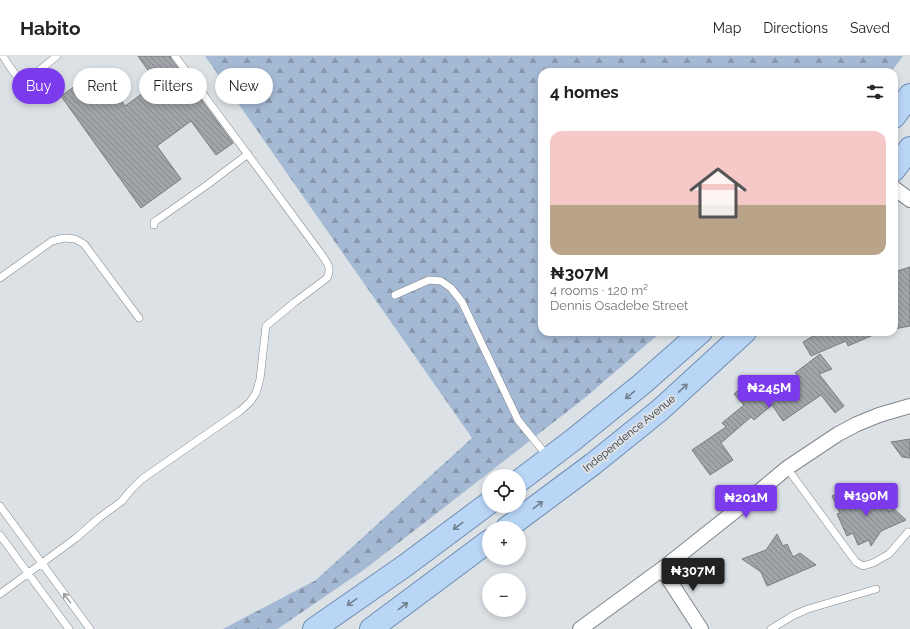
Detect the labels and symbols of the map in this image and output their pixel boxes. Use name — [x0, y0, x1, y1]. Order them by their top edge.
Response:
pin: ₦245M — [741, 375, 797, 409]
one-way arrow — [678, 384, 689, 393]
one-way arrow — [624, 390, 635, 399]
street label: Independence Avenue — [580, 392, 679, 475]
pin: ₦190M — [838, 483, 894, 517]
pin: ₦201M — [718, 485, 774, 519]
one-way arrow — [533, 500, 544, 509]
one-way arrow — [452, 522, 463, 531]
pin: ₦307M — [665, 558, 721, 592]
one-way arrow — [63, 592, 71, 603]
one-way arrow — [347, 598, 358, 606]
one-way arrow — [397, 602, 408, 610]

